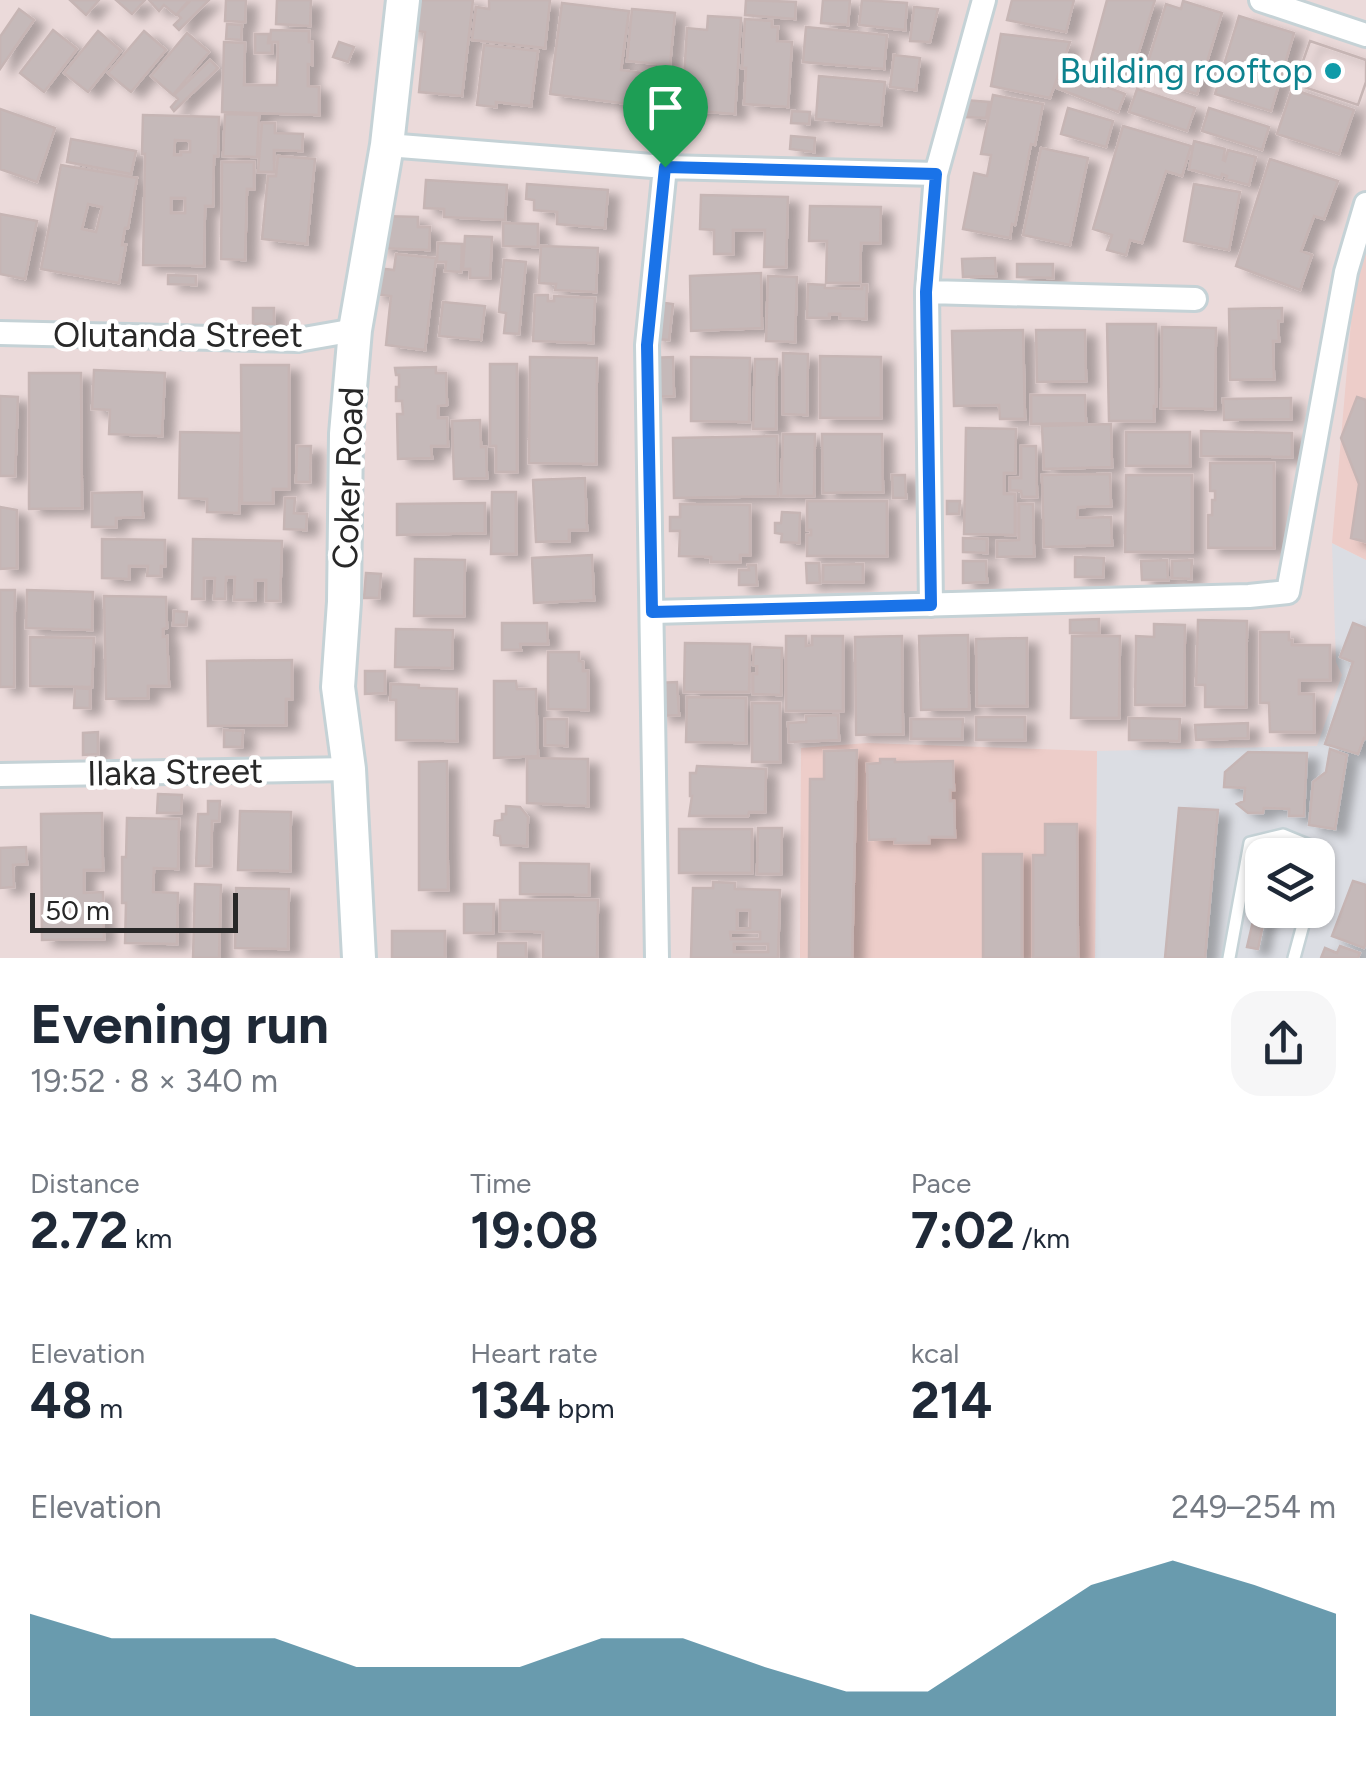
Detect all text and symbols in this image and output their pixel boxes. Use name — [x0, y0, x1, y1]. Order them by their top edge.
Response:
place label: Building rooftop — [1059, 50, 1313, 92]
marker: Building rooftop — [1322, 60, 1344, 82]
pin — [623, 65, 708, 168]
icon: arrive — [638, 80, 693, 135]
street label: Olutanda Street — [53, 314, 303, 356]
street label: Coker Road — [324, 386, 372, 570]
street label: Ilaka Street — [87, 749, 263, 795]
map controls — [1245, 838, 1335, 928]
button: layers — [1245, 838, 1335, 928]
scale bar — [30, 888, 238, 933]
text: 50 m — [45, 893, 110, 927]
text: Evening run — [30, 991, 329, 1057]
button: share — [1231, 991, 1336, 1096]
text: 19:52 · 8 × 340 m — [30, 1062, 278, 1100]
text: Distance — [30, 1166, 140, 1200]
text: Time — [470, 1166, 531, 1200]
text: Pace — [911, 1166, 971, 1200]
text: 2.72 — [30, 1200, 128, 1261]
text: 19:08 — [470, 1200, 598, 1261]
text: 7:02 — [911, 1200, 1015, 1261]
text: km — [128, 1221, 172, 1255]
text: /km — [1015, 1221, 1070, 1255]
text: Elevation — [30, 1336, 145, 1370]
text: Heart rate — [470, 1336, 597, 1370]
text: kcal — [911, 1336, 960, 1370]
text: 48 — [30, 1370, 92, 1431]
text: 134 — [470, 1370, 551, 1431]
text: 214 — [911, 1370, 992, 1431]
text: m — [92, 1391, 123, 1425]
text: bpm — [551, 1391, 615, 1425]
text: Elevation — [30, 1488, 162, 1526]
text: 249–254 m — [1171, 1488, 1336, 1526]

